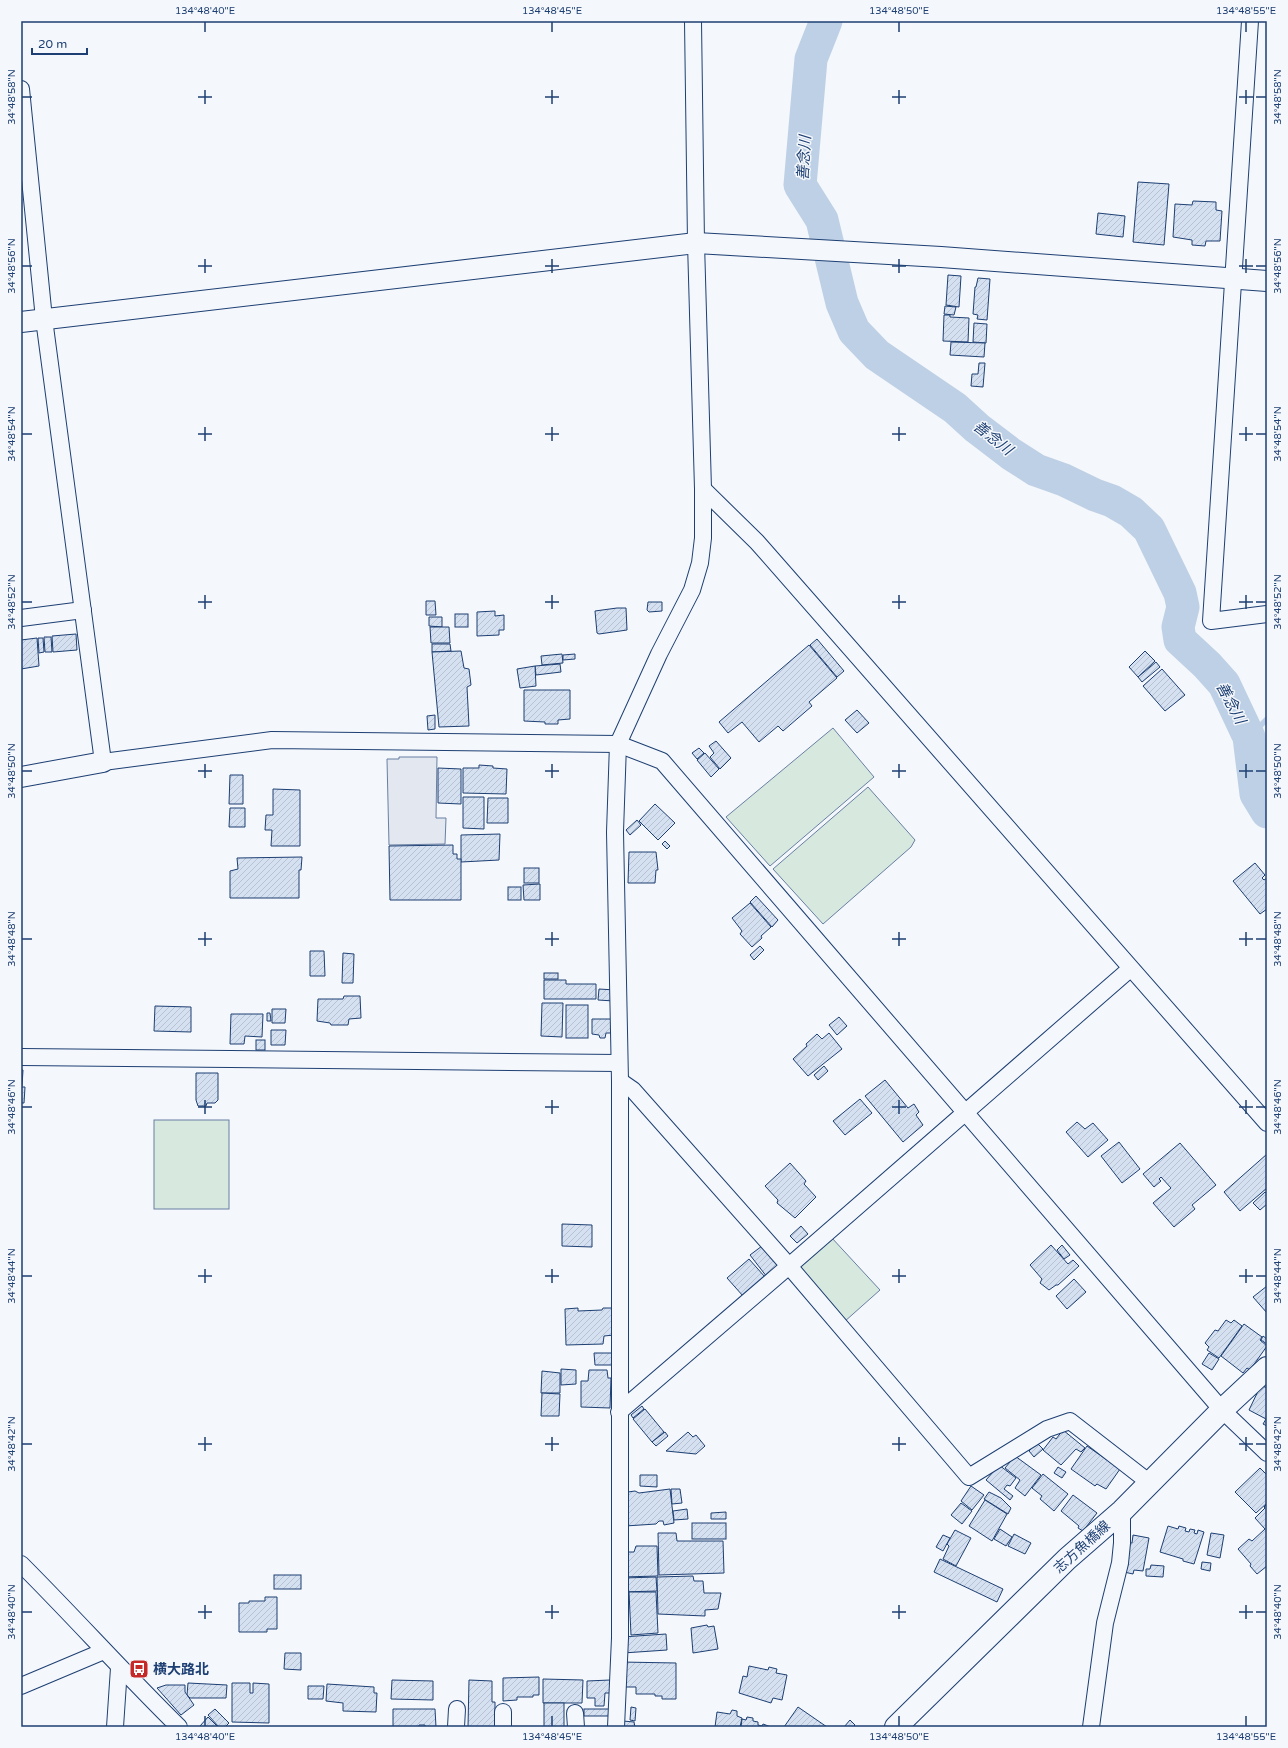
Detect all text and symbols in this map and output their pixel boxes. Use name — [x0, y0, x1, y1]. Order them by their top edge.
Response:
text: 134°48'40"E — [175, 5, 235, 17]
text: 134°48'45"E — [522, 5, 582, 17]
text: 134°48'50"E — [869, 5, 929, 17]
text: 134°48'55"E — [1216, 5, 1276, 17]
scale bar — [32, 30, 87, 56]
text: 20 m — [38, 37, 67, 51]
text: 34°48'58"N — [6, 69, 18, 125]
text: 34°48'58"N — [1272, 69, 1284, 125]
water label: 善念川 — [794, 133, 814, 181]
text: 34°48'56"N — [6, 238, 18, 294]
text: 34°48'56"N — [1272, 238, 1284, 294]
text: 34°48'54"N — [6, 406, 18, 462]
text: 34°48'54"N — [1272, 406, 1284, 462]
water label: 善念川 — [970, 417, 1018, 460]
text: 34°48'52"N — [6, 574, 18, 630]
text: 34°48'52"N — [1272, 574, 1284, 630]
water label: 善念川 — [1212, 679, 1250, 729]
text: 34°48'50"N — [6, 743, 18, 799]
text: 34°48'50"N — [1272, 743, 1284, 799]
text: 34°48'48"N — [6, 911, 18, 967]
text: 34°48'48"N — [1272, 911, 1284, 967]
text: 34°48'46"N — [6, 1079, 18, 1135]
text: 34°48'46"N — [1272, 1079, 1284, 1135]
text: 34°48'44"N — [6, 1248, 18, 1304]
text: 34°48'44"N — [1272, 1248, 1284, 1304]
text: 34°48'42"N — [6, 1416, 18, 1472]
text: 34°48'42"N — [1272, 1416, 1284, 1472]
street label: 志方魚橋線 — [1050, 1517, 1114, 1577]
text: 34°48'40"N — [6, 1584, 18, 1640]
text: 34°48'40"N — [1272, 1584, 1284, 1640]
bus stop icon: 横大路北 — [128, 1658, 150, 1680]
place label: 横大路北 — [153, 1661, 209, 1678]
text: 134°48'40"E — [175, 1731, 235, 1743]
text: 134°48'45"E — [522, 1731, 582, 1743]
text: 134°48'50"E — [869, 1731, 929, 1743]
text: 134°48'55"E — [1216, 1731, 1276, 1743]

